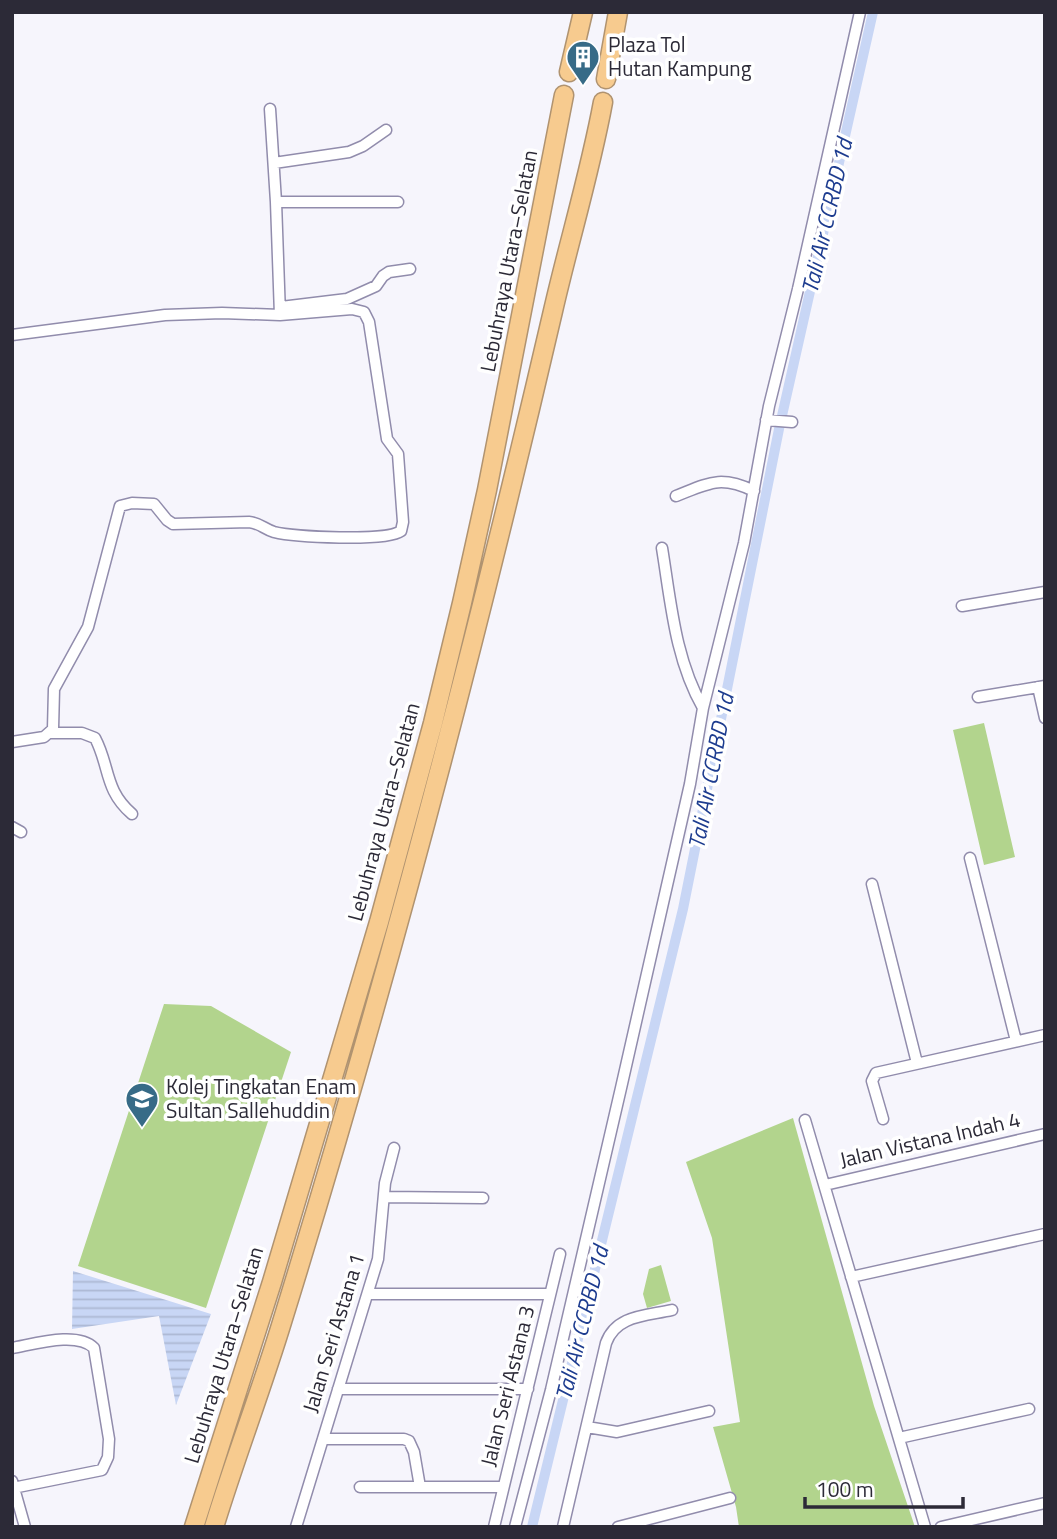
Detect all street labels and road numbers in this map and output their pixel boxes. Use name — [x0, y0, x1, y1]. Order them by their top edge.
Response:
street label: Lebuhraya Utara–Selatan — [471, 147, 545, 374]
street label: Lebuhraya Utara–Selatan — [338, 699, 428, 925]
street label: Jalan Vistana Indah 4 — [836, 1103, 1023, 1175]
street label: Lebuhraya Utara–Selatan — [175, 1242, 271, 1467]
street label: Jalan Seri Astana 1 — [294, 1249, 372, 1416]
street label: Jalan Seri Astana 3 — [472, 1302, 542, 1470]

